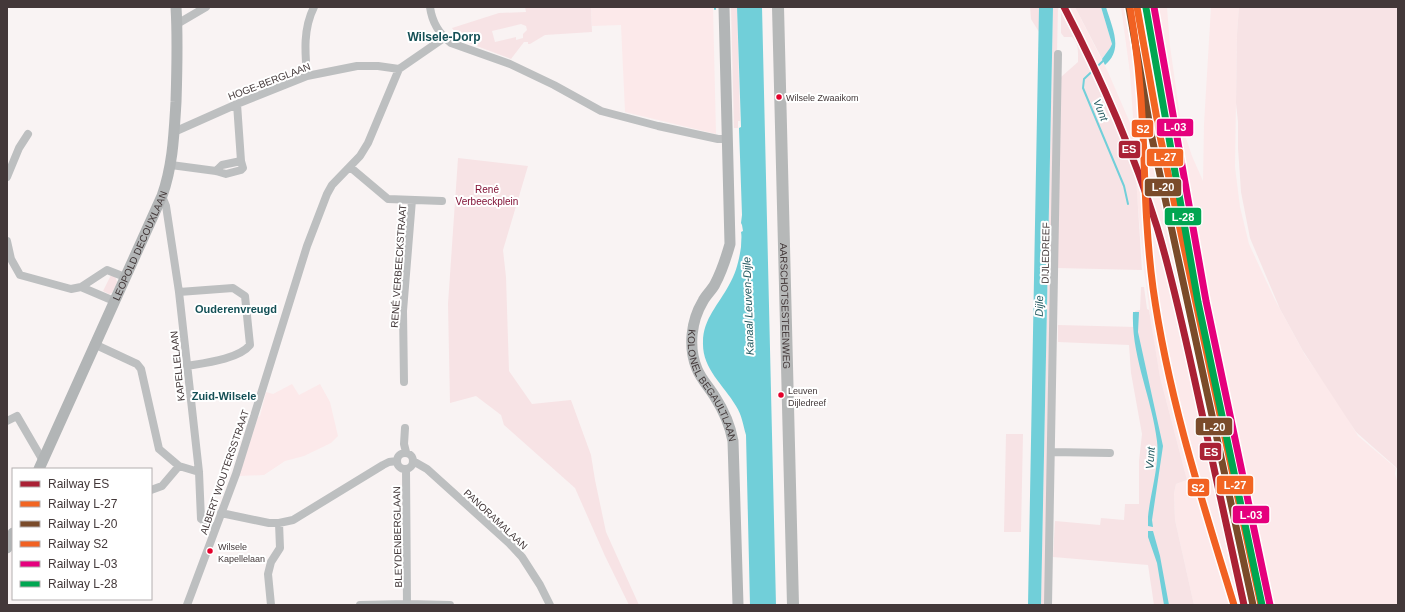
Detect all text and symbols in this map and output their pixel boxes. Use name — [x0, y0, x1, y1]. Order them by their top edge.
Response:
district label: Wilsele-Dorp — [407, 30, 481, 44]
street label: HOGE-BERGLAAN — [226, 61, 312, 102]
marker: Wilsele Zwaaikom — [774, 92, 784, 102]
place label: Wilsele Zwaaikom — [786, 93, 859, 103]
water label: Vunt — [1091, 97, 1111, 124]
line badge: L-03 — [1156, 118, 1194, 137]
line badge: S2 — [1131, 119, 1154, 138]
text: L-03 — [1164, 121, 1186, 133]
text: S2 — [1136, 123, 1150, 135]
line badge: ES — [1118, 140, 1141, 159]
text: ES — [1122, 143, 1136, 155]
line badge: L-27 — [1146, 148, 1184, 167]
text: L-27 — [1154, 151, 1176, 163]
line badge: L-20 — [1144, 178, 1182, 197]
text: L-20 — [1152, 181, 1174, 193]
park label: René Verbeeckplein — [456, 184, 518, 207]
street label: LEOPOLD DECOUXLAAN — [111, 190, 169, 302]
street label: RENÉ VERBEECKSTRAAT — [388, 204, 408, 328]
line badge: L-28 — [1164, 207, 1202, 226]
text: L-28 — [1172, 211, 1194, 223]
street label: DIJLEDREEF — [1039, 222, 1052, 284]
street label: AARSCHOTSESTEENWEG — [778, 243, 792, 369]
water label: Kanaal Leuven-Dijle — [740, 257, 756, 355]
water label: Dijle — [1033, 295, 1045, 317]
district label: Ouderenvreugd — [195, 303, 277, 315]
street label: KOLONEL BEGAULTLAAN — [686, 329, 738, 443]
street label: KAPELLELAAN — [168, 330, 187, 402]
place label: Leuven Dijledreef — [788, 386, 827, 408]
district label: Zuid-Wilsele — [192, 390, 256, 402]
marker: Leuven Dijledreef — [776, 390, 786, 400]
street label: ALBERT WOUTERSSTRAAT — [198, 408, 251, 536]
line badge: L-20 — [1195, 417, 1233, 436]
text: L-20 — [1203, 421, 1225, 433]
line badge: ES — [1199, 442, 1222, 461]
water label: Vunt — [1143, 445, 1157, 470]
text: ES — [1204, 446, 1218, 458]
legend — [12, 468, 152, 600]
line badge: L-27 — [1216, 475, 1254, 495]
text: Railway ES — [48, 477, 109, 491]
line badge: S2 — [1187, 478, 1210, 497]
text: L-27 — [1224, 479, 1246, 491]
text: S2 — [1191, 482, 1205, 494]
street label: BLEYDENBERGLAAN — [391, 486, 404, 588]
street label: PANORAMALAAN — [462, 487, 530, 552]
text: Railway L-27 — [48, 497, 118, 511]
line badge: L-03 — [1232, 505, 1270, 524]
text: L-03 — [1240, 509, 1262, 521]
text: Railway L-20 — [48, 517, 118, 531]
text: Railway S2 — [48, 537, 108, 551]
place label: Wilsele Kapellelaan — [218, 542, 265, 564]
marker: Wilsele Kapellelaan — [205, 546, 215, 556]
text: Railway L-03 — [48, 557, 118, 571]
text: Railway L-28 — [48, 577, 118, 591]

